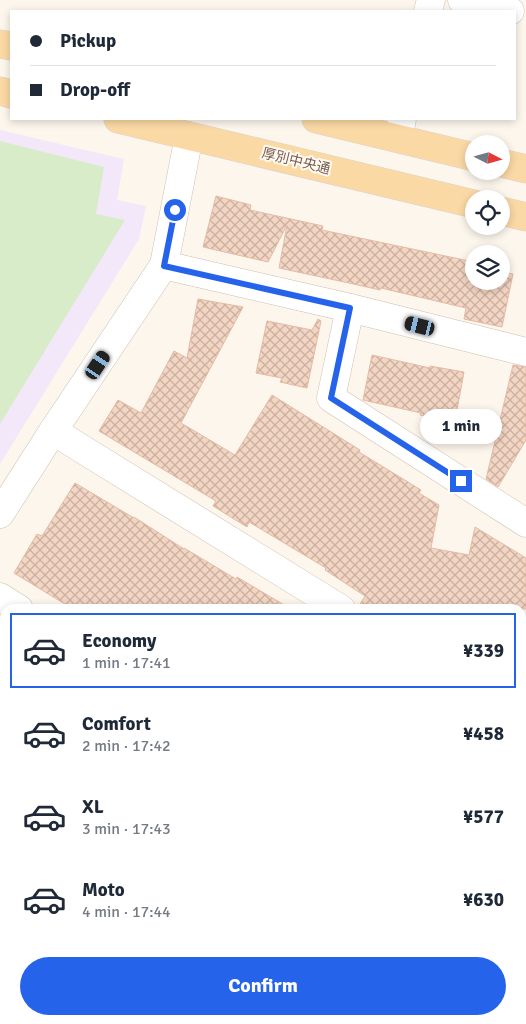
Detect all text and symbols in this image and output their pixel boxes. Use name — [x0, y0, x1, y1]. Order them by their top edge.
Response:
text: Pickup — [60, 29, 116, 53]
text: Drop-off — [60, 78, 130, 102]
north arrow — [465, 135, 510, 180]
map controls — [465, 135, 510, 290]
street label: 厚別中央通 — [260, 144, 332, 178]
button: locate — [465, 190, 510, 235]
route start — [164, 199, 186, 221]
button: layers — [465, 245, 510, 290]
car — [403, 315, 436, 337]
car — [83, 348, 112, 382]
callout: 1 min — [420, 408, 502, 444]
text: 1 min — [442, 416, 480, 436]
route end — [450, 470, 472, 492]
icon: car — [22, 628, 67, 673]
text: Economy — [82, 629, 156, 653]
text: ¥339 — [463, 639, 504, 663]
text: 1 min · 17:41 — [82, 653, 171, 673]
icon: car — [22, 711, 67, 756]
text: Comfort — [82, 712, 151, 736]
text: ¥458 — [463, 722, 504, 746]
text: 2 min · 17:42 — [82, 736, 171, 756]
icon: car — [22, 794, 67, 839]
text: XL — [82, 795, 104, 819]
text: ¥577 — [463, 805, 504, 829]
text: 3 min · 17:43 — [82, 819, 171, 839]
icon: car — [22, 877, 67, 922]
text: Moto — [82, 878, 125, 902]
text: ¥630 — [463, 888, 504, 912]
text: 4 min · 17:44 — [82, 902, 171, 922]
button: Confirm — [20, 957, 506, 1015]

